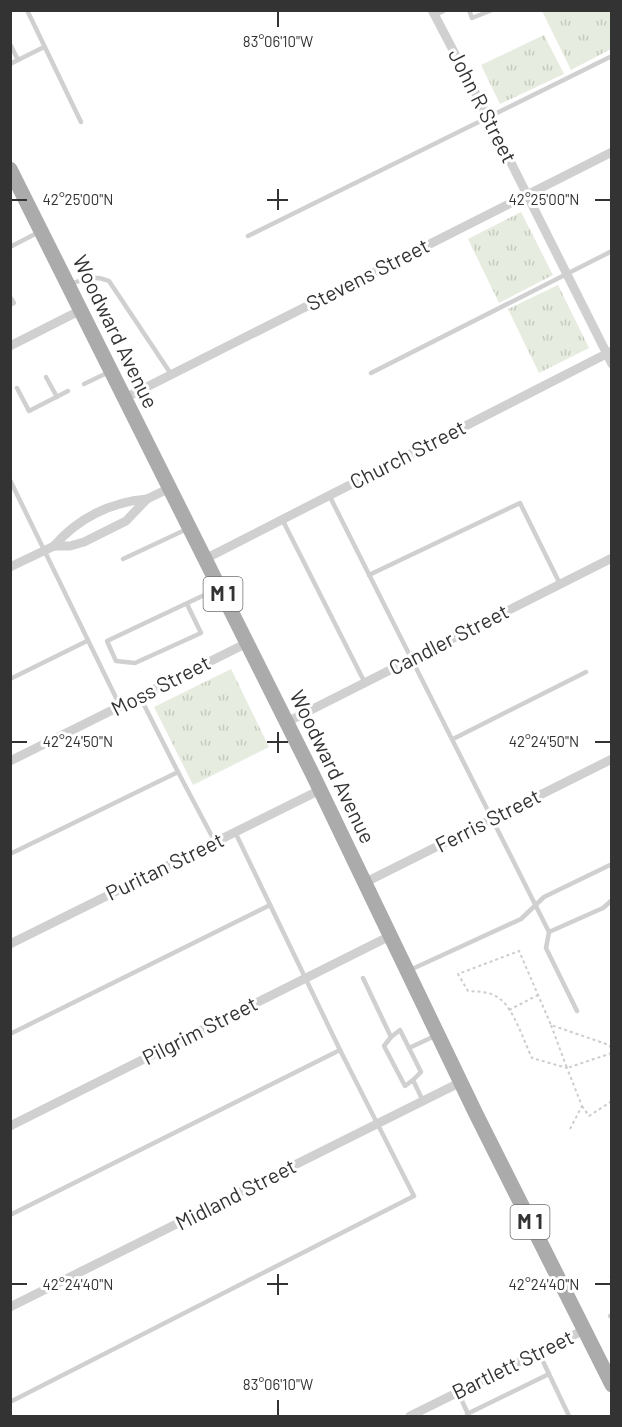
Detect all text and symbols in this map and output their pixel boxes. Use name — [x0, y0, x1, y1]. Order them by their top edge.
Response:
text: 83°06'10"W — [243, 32, 313, 50]
street label: John R Street — [444, 44, 523, 167]
text: 42°25'00"N — [43, 190, 113, 208]
text: 42°25'00"N — [509, 190, 579, 208]
street label: Stevens Street — [302, 232, 433, 315]
street label: Woodward Avenue — [68, 251, 164, 412]
street label: Church Street — [345, 414, 469, 494]
road number: M 1 — [204, 577, 242, 611]
street label: Candler Street — [384, 598, 512, 680]
street label: Moss Street — [107, 649, 214, 720]
street label: Woodward Avenue — [285, 686, 381, 847]
text: 42°24'50"N — [43, 732, 113, 750]
text: 42°24'50"N — [509, 732, 579, 750]
street label: Ferris Street — [431, 783, 544, 857]
street label: Puritan Street — [101, 826, 227, 905]
street label: Pilgrim Street — [138, 990, 261, 1069]
street label: Midland Street — [171, 1153, 300, 1235]
road number: M 1 — [510, 1205, 550, 1239]
text: 42°24'40"N — [43, 1275, 113, 1293]
text: 42°24'40"N — [509, 1275, 579, 1293]
street label: Bartlett Street — [448, 1323, 577, 1404]
text: 83°06'10"W — [243, 1375, 313, 1393]

